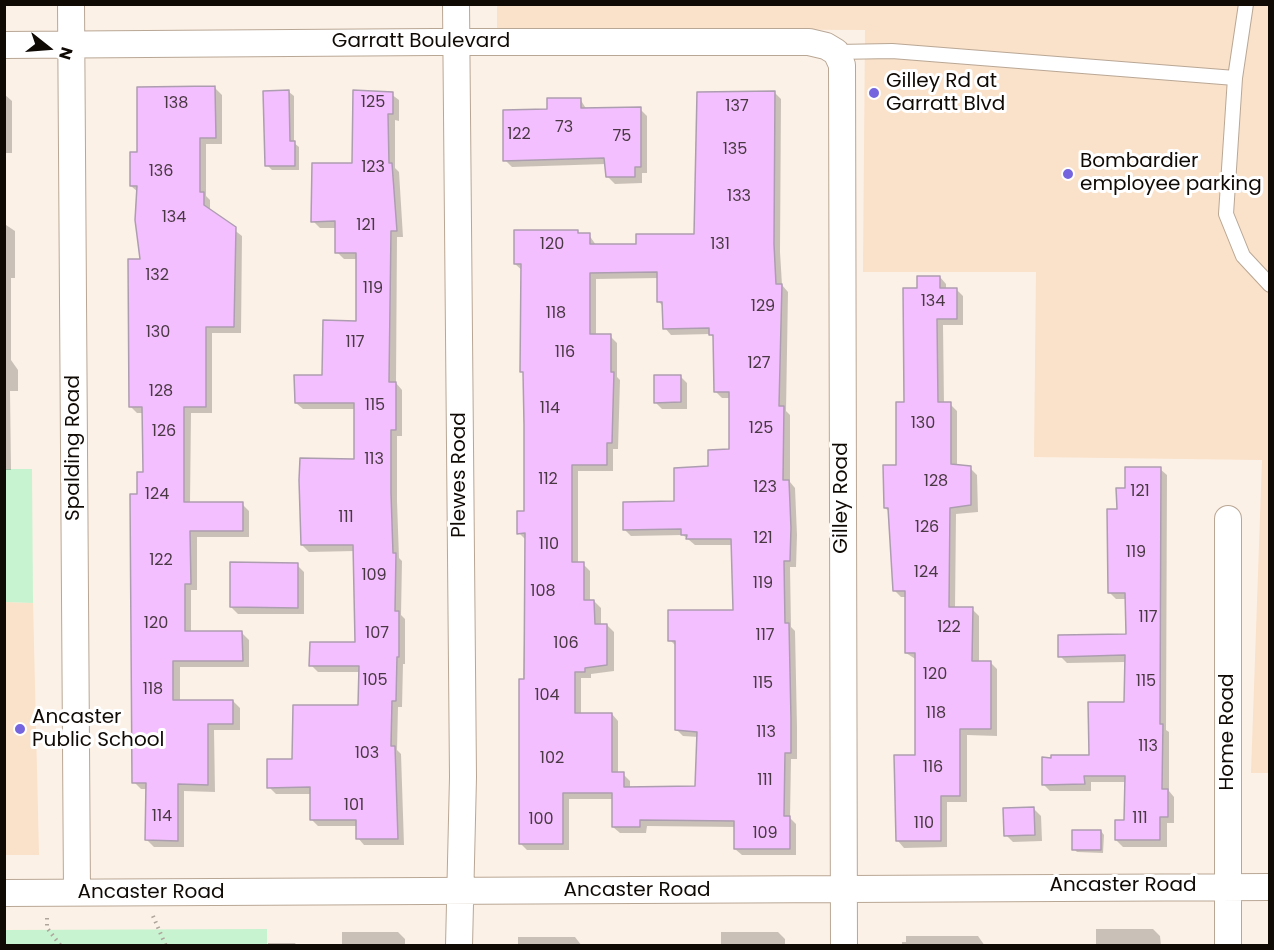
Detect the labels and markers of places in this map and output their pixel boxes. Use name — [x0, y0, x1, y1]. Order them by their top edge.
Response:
place label: Gilley Rd at Garratt Blvd — [886, 70, 1005, 117]
marker: Gilley Rd at Garratt Blvd — [867, 86, 881, 100]
place label: Bombardier employee parking — [1080, 150, 1262, 197]
marker: Bombardier employee parking — [1061, 167, 1075, 181]
place label: Ancaster Public School — [32, 706, 164, 753]
marker: Ancaster Public School — [13, 722, 27, 736]

